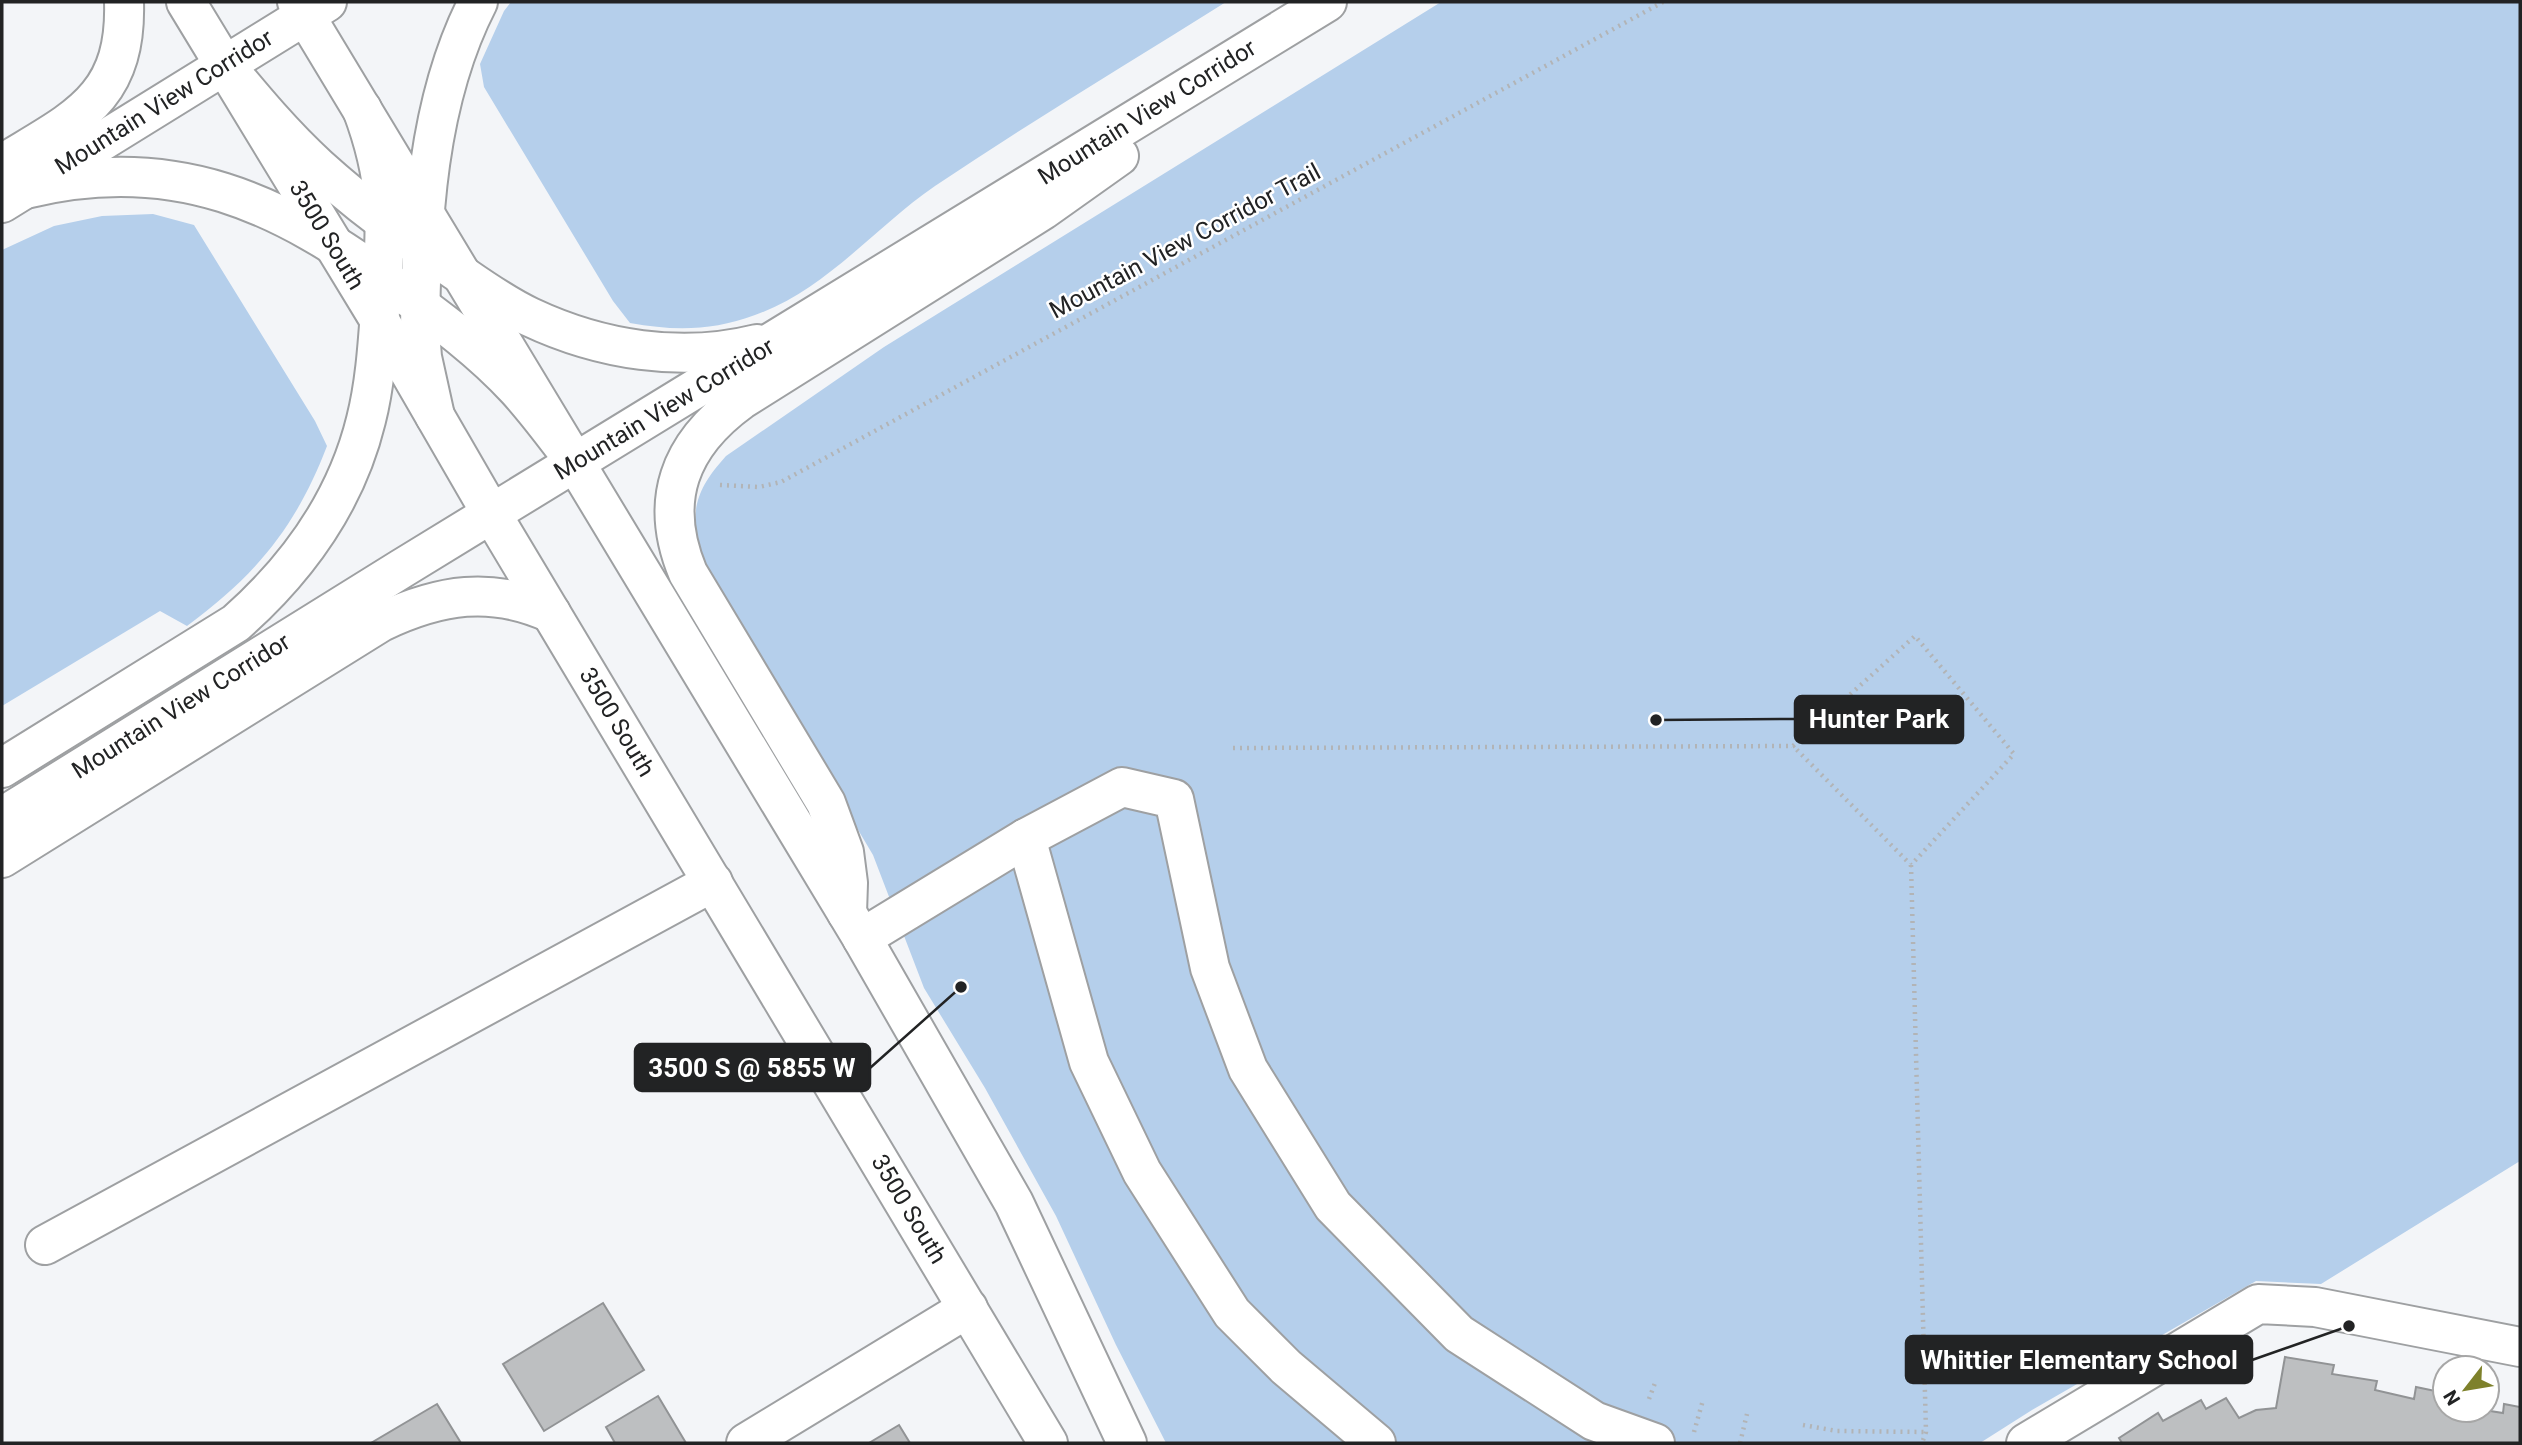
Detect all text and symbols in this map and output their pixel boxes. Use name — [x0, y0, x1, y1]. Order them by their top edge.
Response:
street label: Mountain View Corridor — [50, 23, 278, 181]
street label: Mountain View Corridor — [1033, 33, 1261, 191]
street label: Mountain View Corridor Trail — [1045, 158, 1325, 324]
street label: 3500 South — [284, 175, 370, 295]
street label: Mountain View Corridor — [549, 332, 779, 486]
street label: Mountain View Corridor — [67, 627, 295, 785]
street label: 3500 South — [574, 662, 660, 782]
callout: Hunter Park — [1795, 696, 1963, 743]
text: Hunter Park — [1809, 704, 1950, 734]
callout: 3500 S @ 5855 W — [635, 1044, 870, 1091]
text: 3500 S @ 5855 W — [648, 1053, 856, 1083]
street label: 3500 South — [866, 1149, 952, 1269]
callout: Whittier Elementary School — [1906, 1336, 2252, 1383]
text: Whittier Elementary School — [1920, 1345, 2238, 1375]
north arrow — [2431, 1354, 2501, 1424]
text: N — [2439, 1386, 2465, 1409]

